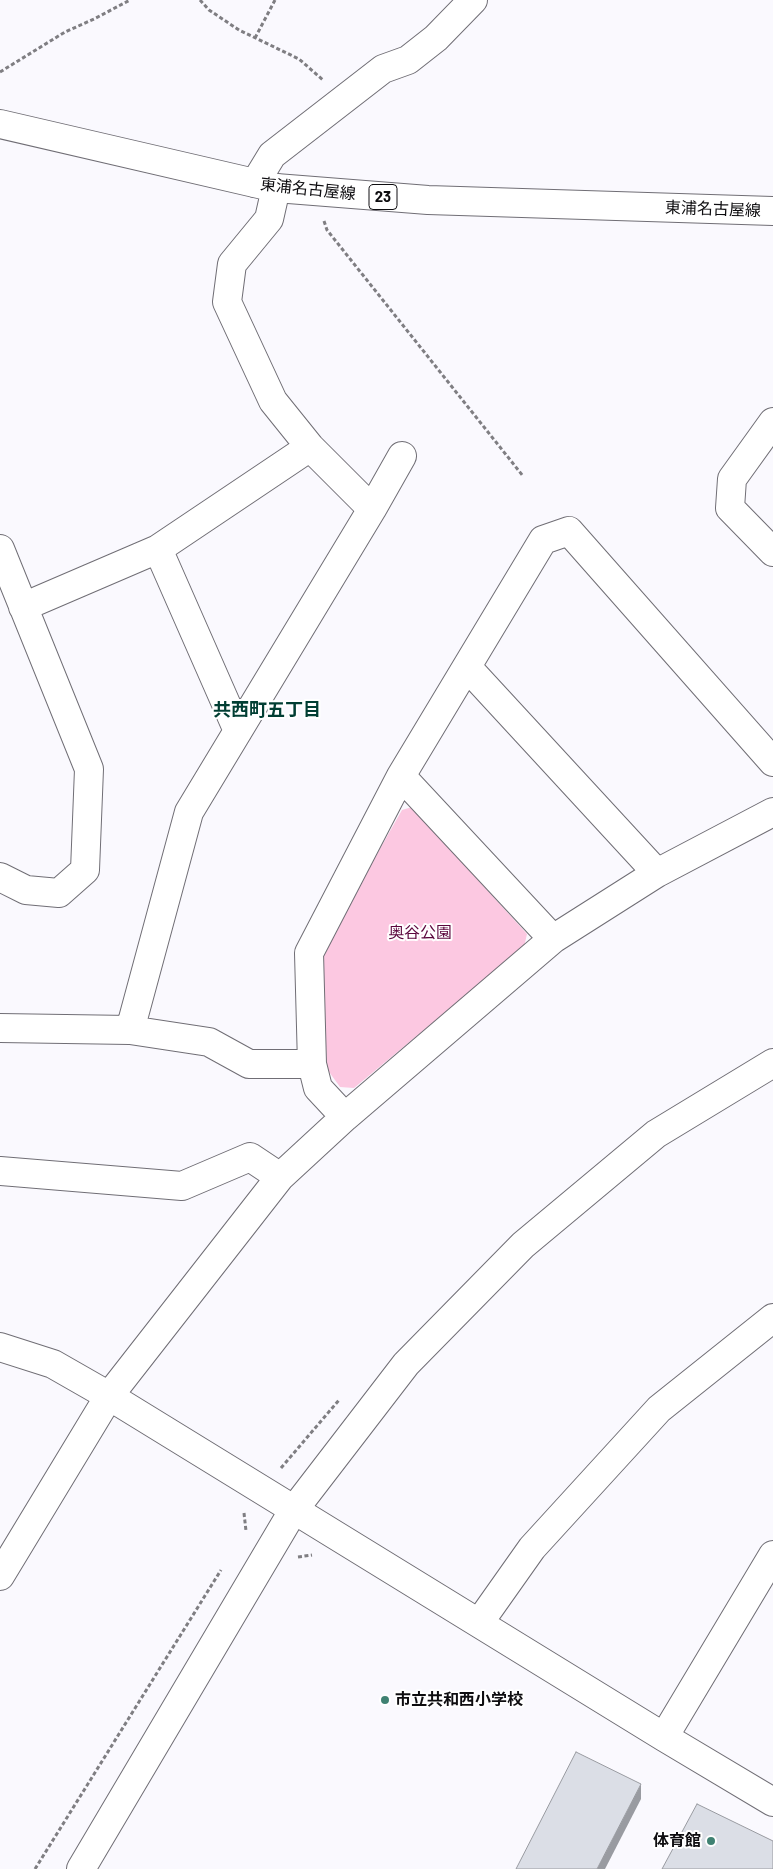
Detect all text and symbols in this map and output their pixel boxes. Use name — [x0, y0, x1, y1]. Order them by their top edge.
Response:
street label: 東浦名古屋線 — [259, 174, 357, 204]
road number: 23 — [369, 184, 397, 210]
street label: 東浦名古屋線 — [665, 198, 761, 220]
district label: 共西町五丁目 — [213, 699, 321, 721]
park label: 奥谷公園 — [388, 923, 452, 943]
place label: 市立共和西小学校 — [395, 1690, 523, 1710]
marker: 市立共和西小学校 — [379, 1694, 391, 1706]
place label: 体育館 — [653, 1831, 701, 1851]
marker: 体育館 — [705, 1835, 717, 1847]

